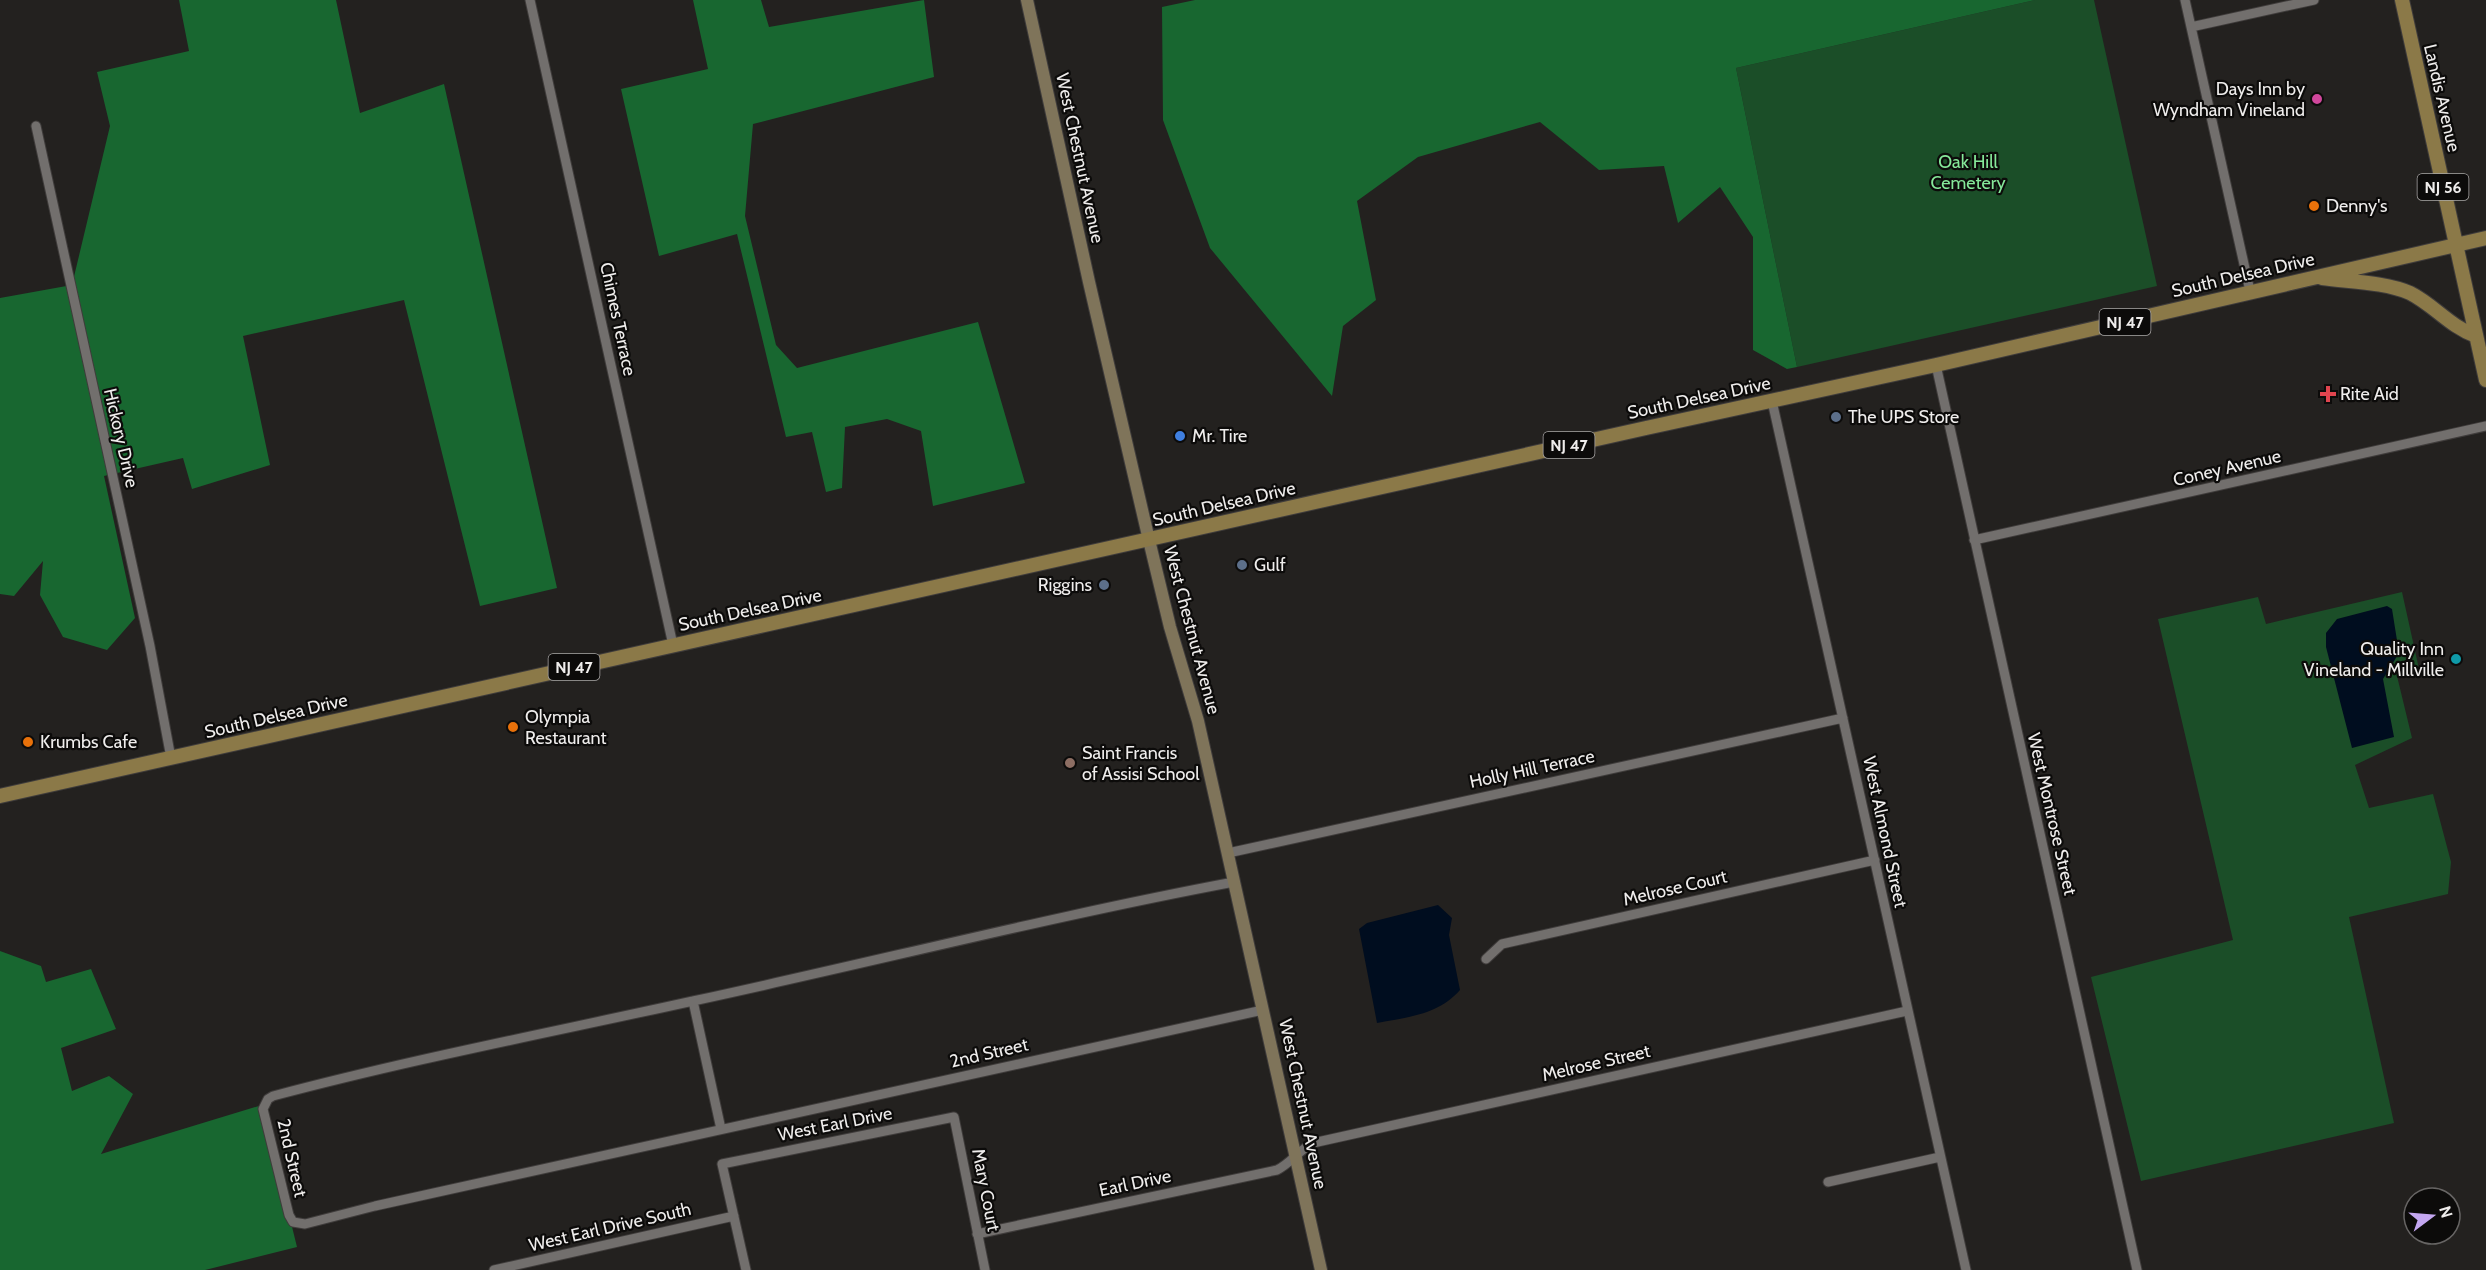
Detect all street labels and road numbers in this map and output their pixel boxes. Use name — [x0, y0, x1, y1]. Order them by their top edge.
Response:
street label: Landis Avenue — [2419, 42, 2465, 154]
street label: West Chestnut Avenue — [1051, 71, 1109, 245]
road number: NJ 56 — [2418, 174, 2468, 200]
street label: South Delsea Drive — [2169, 248, 2317, 302]
street label: Chimes Terrace — [595, 260, 641, 378]
road number: NJ 47 — [2100, 309, 2150, 335]
street label: South Delsea Drive — [1625, 372, 1773, 424]
street label: Hickory Drive — [99, 386, 143, 490]
road number: NJ 47 — [1544, 432, 1594, 458]
street label: Coney Avenue — [2171, 445, 2283, 491]
street label: South Delsea Drive — [1150, 477, 1298, 531]
street label: West Chestnut Avenue — [1159, 543, 1225, 717]
street label: South Delsea Drive — [676, 584, 824, 636]
road number: NJ 47 — [548, 654, 600, 680]
street label: South Delsea Drive — [202, 689, 350, 743]
street label: West Montrose Street — [2023, 731, 2081, 897]
street label: Holly Hill Terrace — [1467, 745, 1597, 793]
street label: West Almond Street — [1858, 754, 1912, 910]
street label: Melrose Court — [1621, 865, 1729, 911]
street label: West Chestnut Avenue — [1274, 1017, 1332, 1191]
street label: 2nd Street — [948, 1033, 1030, 1073]
street label: Melrose Street — [1540, 1040, 1652, 1086]
street label: West Earl Drive — [776, 1102, 894, 1146]
street label: 2nd Street — [272, 1117, 312, 1199]
street label: Mary Court — [967, 1147, 1005, 1233]
street label: Earl Drive — [1097, 1165, 1173, 1201]
street label: West Earl Drive South — [527, 1198, 693, 1256]

